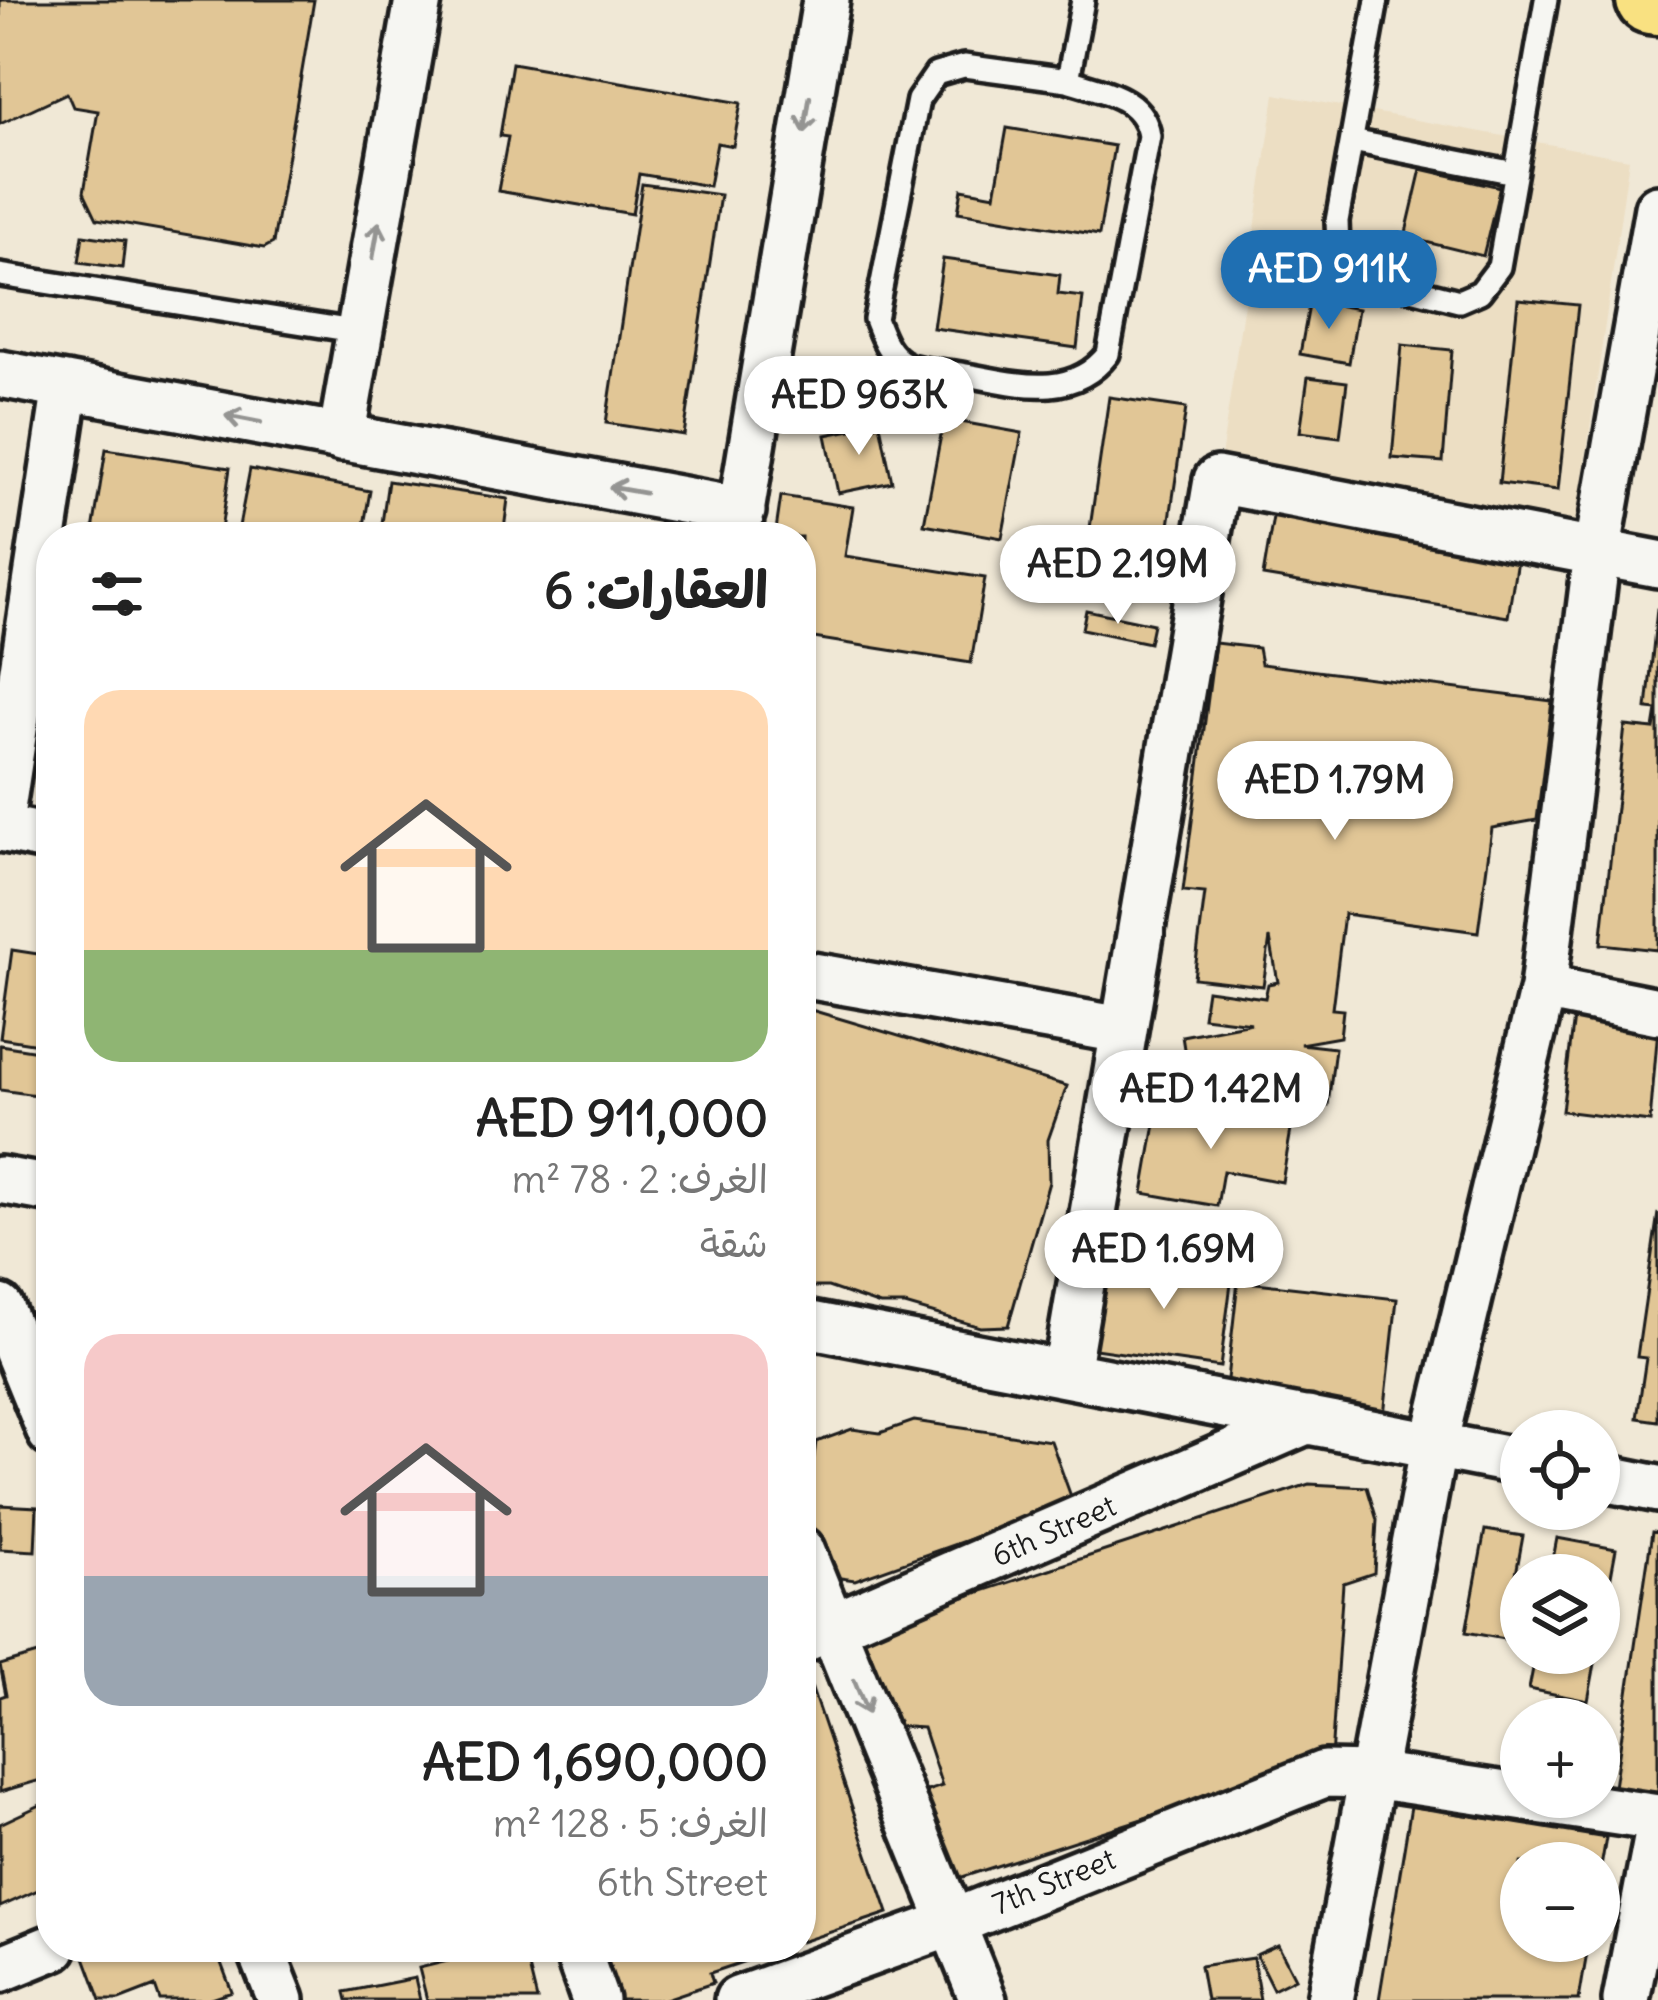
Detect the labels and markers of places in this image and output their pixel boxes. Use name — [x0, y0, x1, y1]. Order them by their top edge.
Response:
pin: AED 911K — [1205, 230, 1453, 332]
pin: AED 963K — [735, 356, 983, 458]
pin: AED 2.19M — [981, 525, 1255, 627]
pin: AED 1.79M — [1198, 741, 1472, 843]
pin: AED 1.42M — [1074, 1050, 1348, 1152]
pin: AED 1.69M — [1027, 1210, 1301, 1312]

